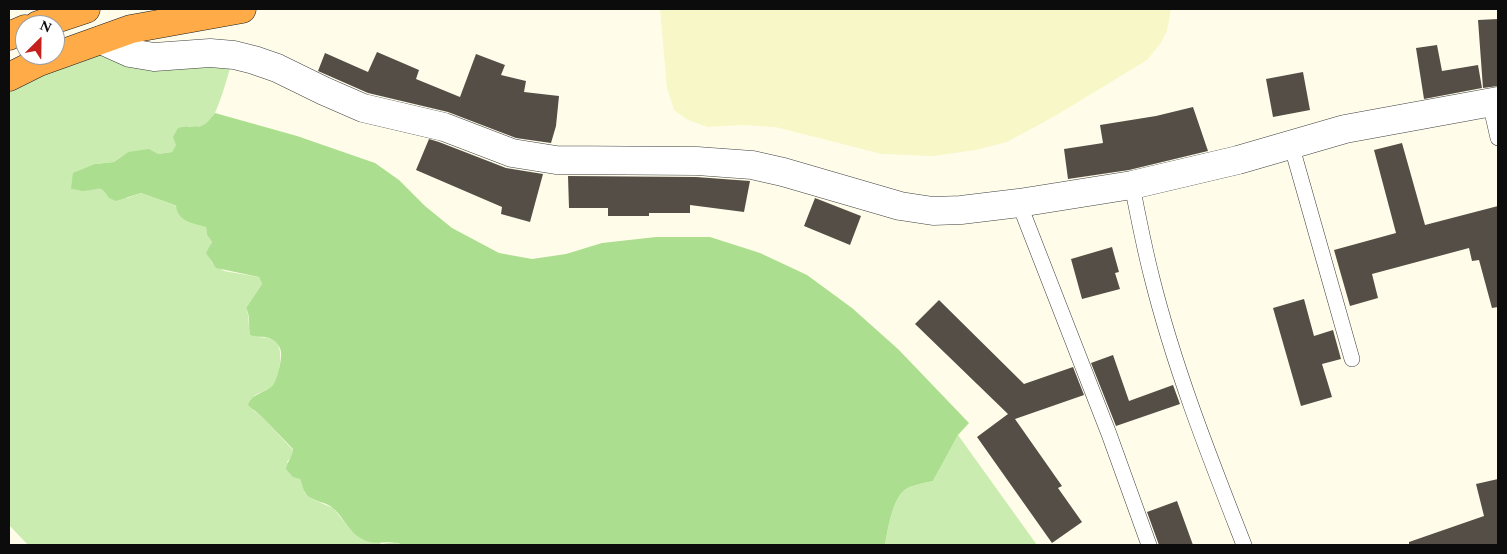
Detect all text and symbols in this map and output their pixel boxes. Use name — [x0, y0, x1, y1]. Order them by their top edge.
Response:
north arrow — [15, 15, 65, 65]
text: N — [36, 15, 55, 39]

